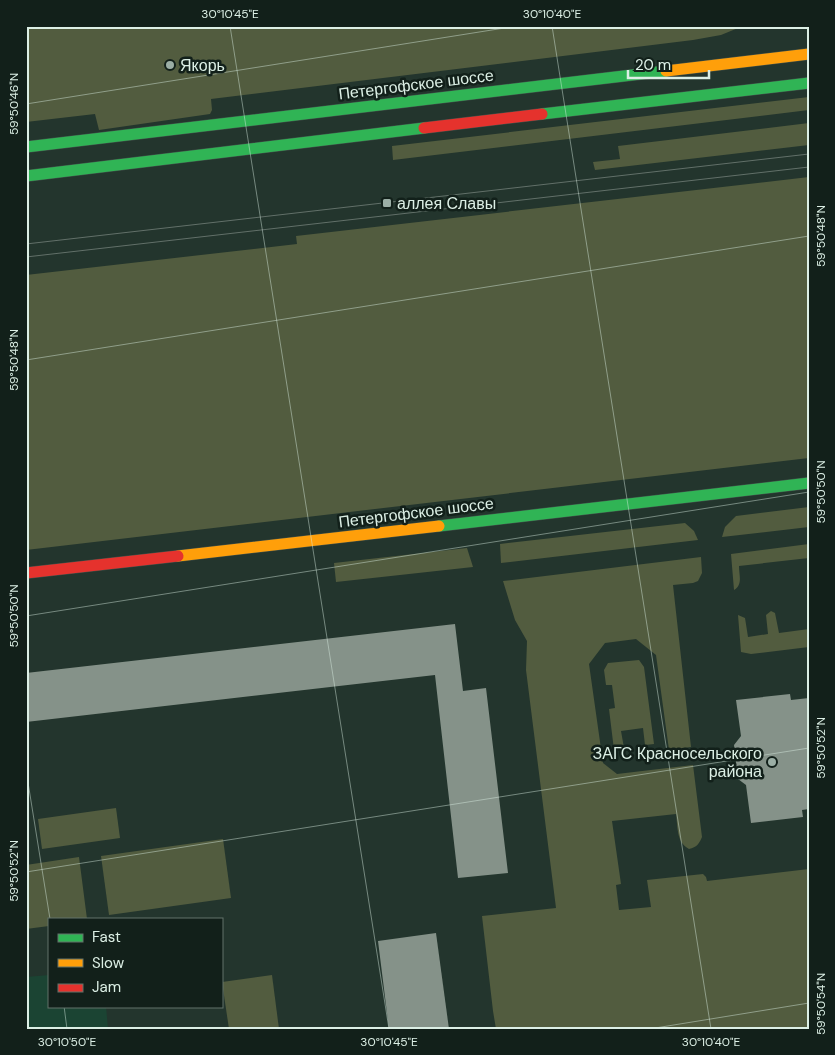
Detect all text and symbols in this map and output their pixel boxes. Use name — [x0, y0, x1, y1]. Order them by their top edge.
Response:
text: 30°10'45"E — [201, 6, 259, 22]
text: 30°10'40"E — [523, 6, 581, 22]
scale bar — [628, 48, 709, 80]
place label: Якорь — [180, 55, 225, 76]
text: 20 m — [635, 55, 671, 75]
marker: Якорь — [164, 59, 176, 71]
street label: Петергофское шоссе — [337, 65, 495, 104]
text: 59°50'46"N — [6, 73, 22, 135]
place label: аллея Славы — [397, 193, 496, 214]
marker: аллея Славы — [381, 197, 393, 209]
text: 59°50'48"N — [813, 205, 829, 267]
text: 59°50'48"N — [6, 329, 22, 391]
text: 59°50'50"N — [813, 460, 829, 524]
street label: Петергофское шоссе — [337, 493, 495, 532]
text: 59°50'50"N — [6, 584, 22, 648]
text: 59°50'52"N — [813, 717, 829, 779]
place label: ЗАГС Красносельского района — [593, 743, 762, 782]
marker: ЗАГС Красносельского района — [766, 756, 778, 768]
text: 59°50'52"N — [6, 840, 22, 902]
legend — [48, 918, 222, 1008]
text: Fast — [92, 927, 121, 947]
text: Slow — [92, 953, 125, 973]
text: 59°50'54"N — [813, 973, 829, 1035]
text: Jam — [92, 977, 121, 997]
text: 30°10'50"E — [38, 1034, 97, 1050]
text: 30°10'45"E — [360, 1034, 418, 1050]
text: 30°10'40"E — [682, 1034, 740, 1050]

